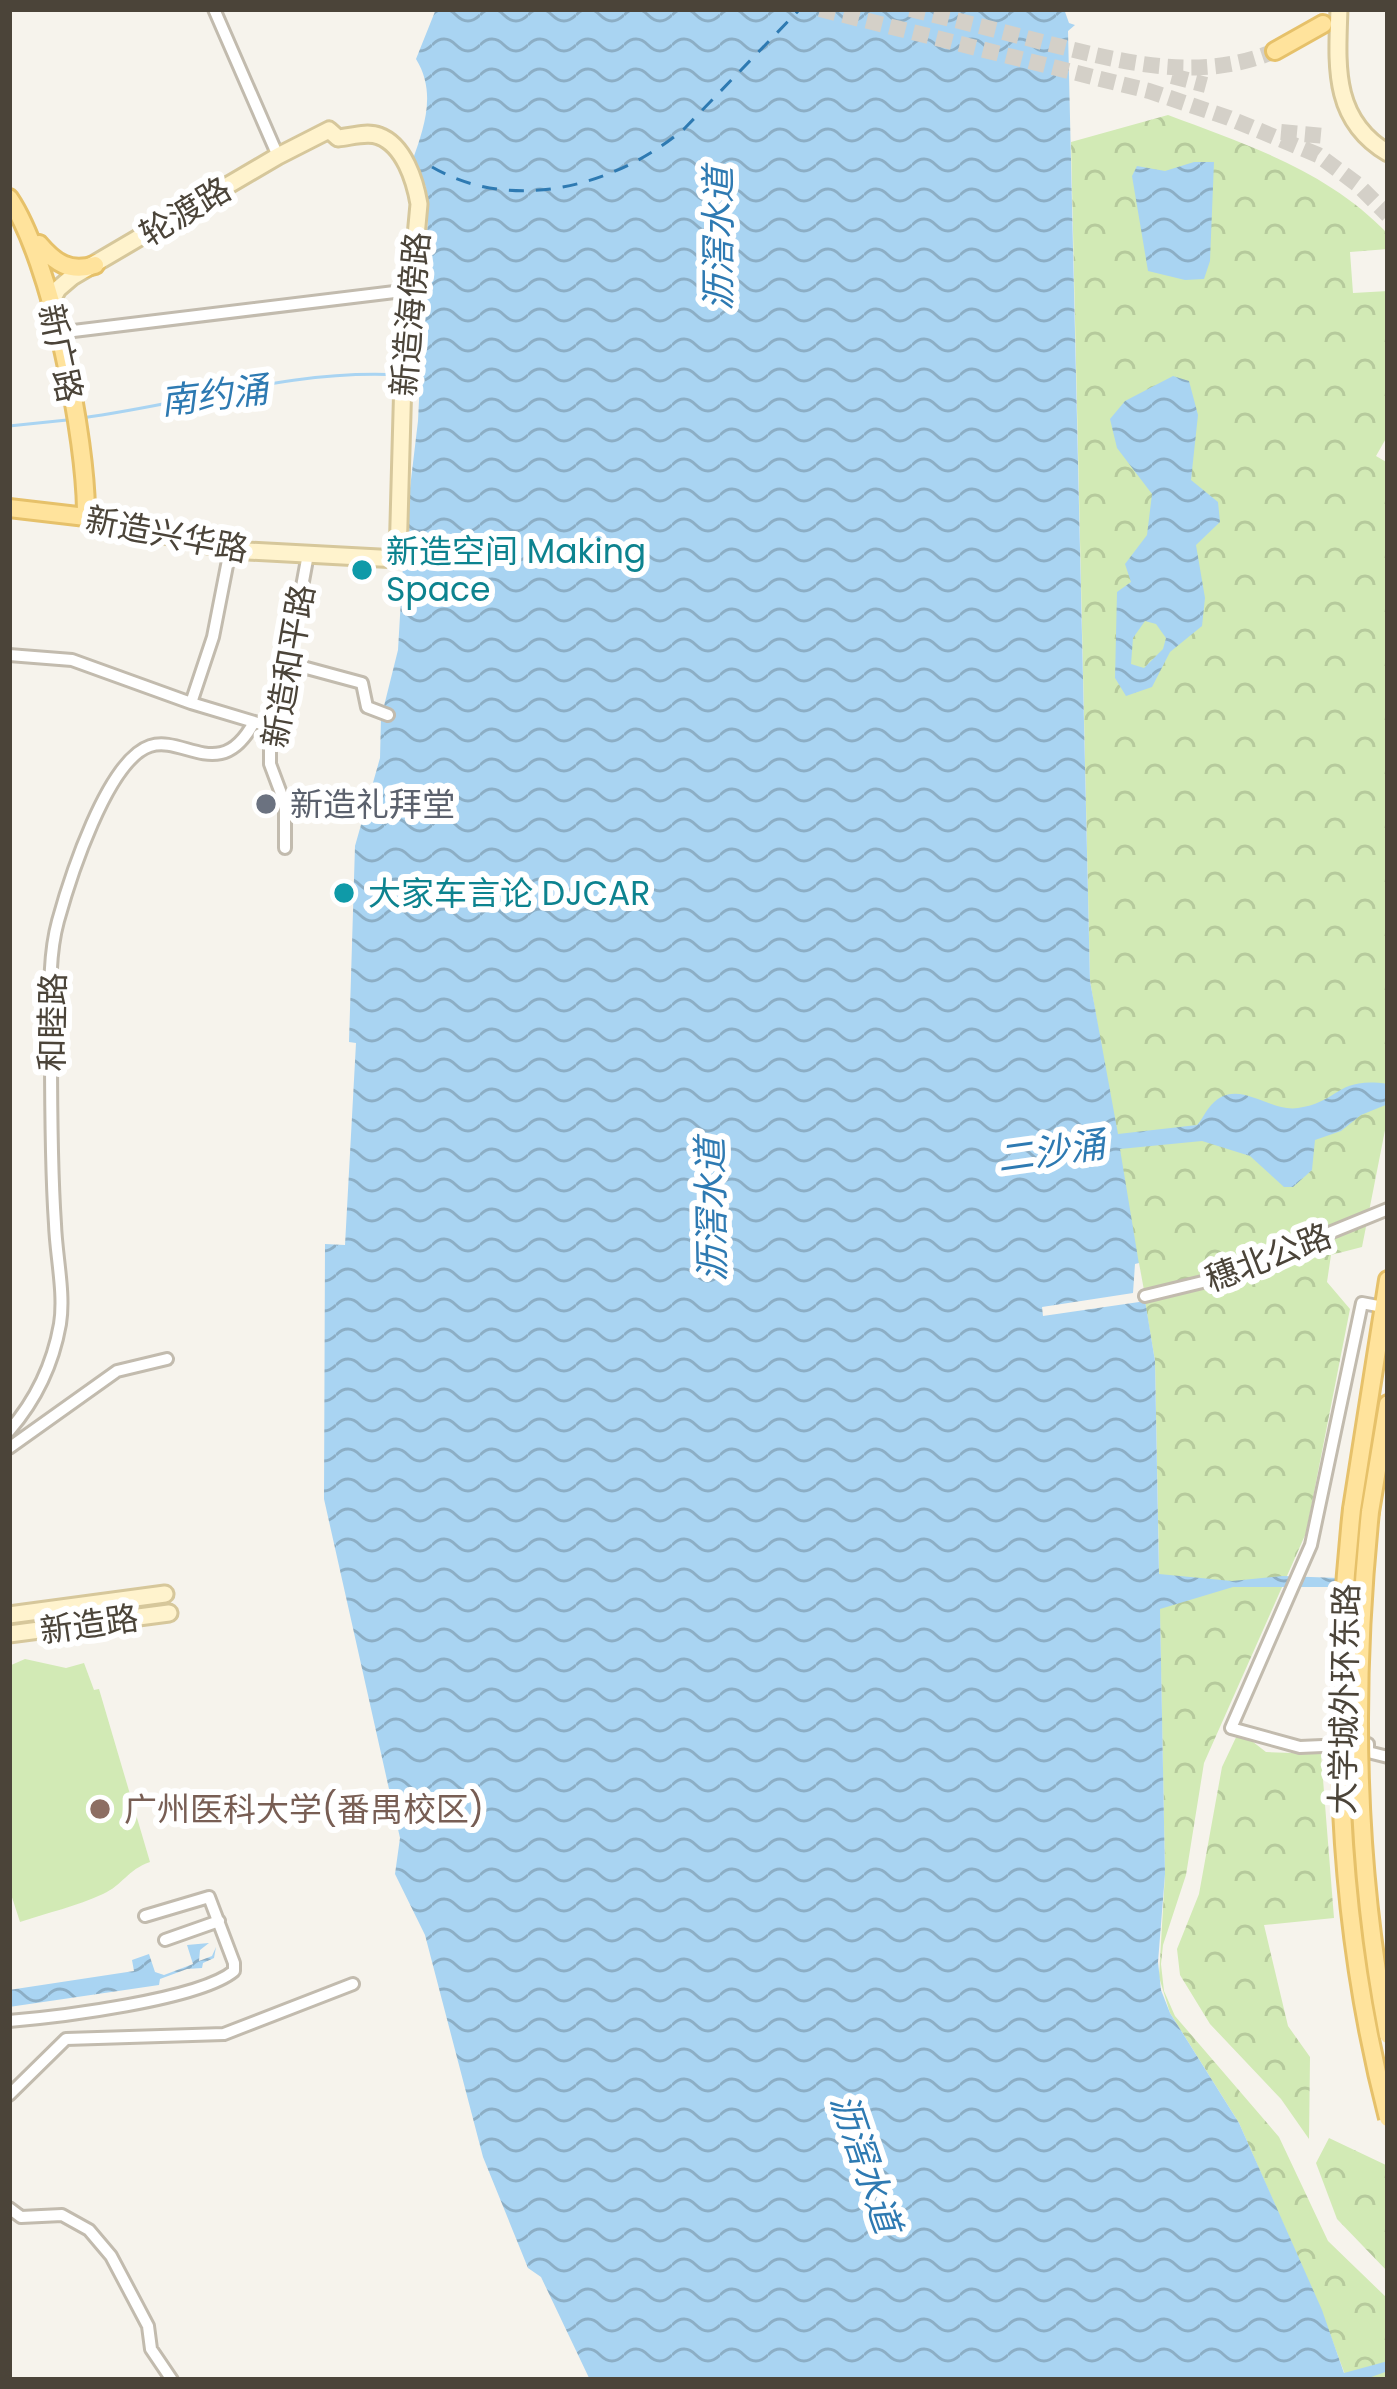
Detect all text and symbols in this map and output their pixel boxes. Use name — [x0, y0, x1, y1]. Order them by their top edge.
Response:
water label: 沥滘水道 — [693, 162, 744, 311]
street label: 轮渡路 — [131, 166, 240, 257]
street label: 新造海傍路 — [380, 230, 441, 398]
street label: 新广路 — [27, 300, 94, 406]
water label: 南约涌 — [157, 363, 275, 427]
street label: 新造兴华路 — [81, 496, 252, 573]
place label: 新造空间 Making Space — [386, 528, 646, 613]
marker: 新造空间 Making Space — [349, 557, 375, 583]
street label: 新造和平路 — [251, 581, 326, 751]
place label: 新造礼拜堂 — [290, 781, 455, 828]
marker: 新造礼拜堂 — [253, 791, 279, 817]
place label: 大家车言论 DJCAR — [368, 870, 650, 917]
marker: 大家车言论 DJCAR — [331, 880, 357, 906]
street label: 和睦路 — [28, 972, 77, 1072]
water label: 二沙涌 — [994, 1118, 1112, 1184]
water label: 沥滘水道 — [685, 1133, 738, 1282]
street label: 穗北公路 — [1198, 1212, 1338, 1303]
street label: 大学城外环东路 — [1319, 1583, 1370, 1815]
street label: 新造路 — [37, 1594, 141, 1655]
place label: 广州医科大学(番禺校区) — [124, 1786, 484, 1833]
marker: 广州医科大学(番禺校区) — [87, 1796, 113, 1822]
water label: 沥滘水道 — [818, 2087, 915, 2244]

